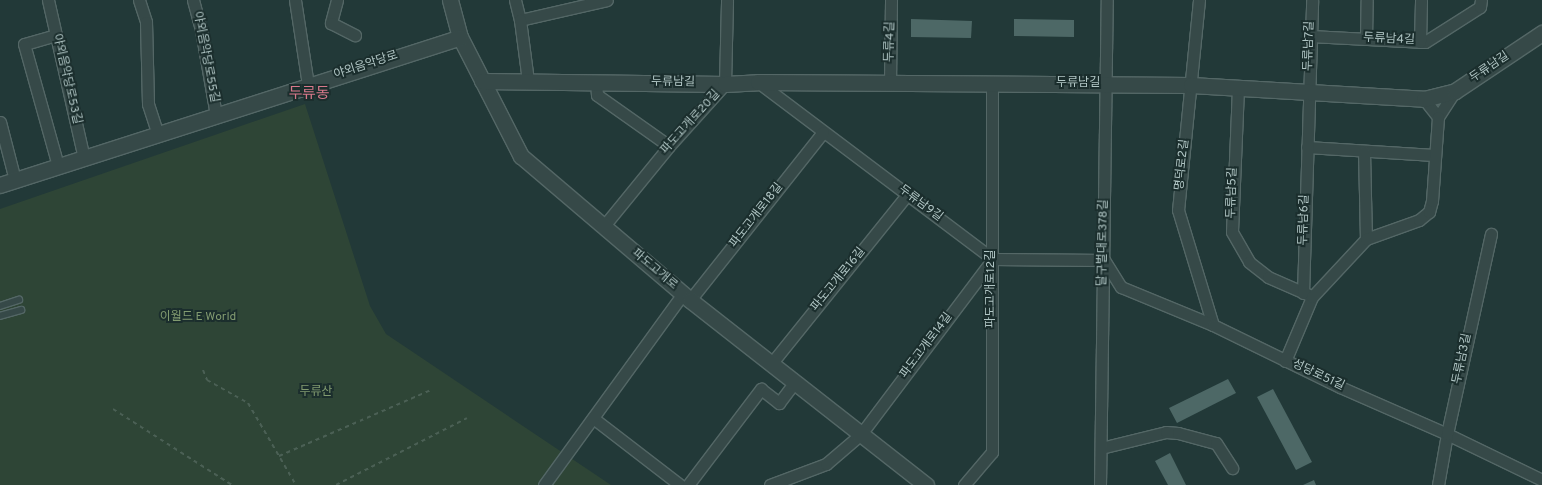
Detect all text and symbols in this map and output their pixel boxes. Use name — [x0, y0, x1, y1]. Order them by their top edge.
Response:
street label: 야외음악당로55길 — [189, 10, 221, 104]
street label: 두류남7길 — [1302, 21, 1318, 71]
street label: 두류4길 — [883, 22, 899, 62]
street label: 두류남4길 — [1363, 31, 1415, 49]
street label: 야외음악당로53길 — [49, 33, 83, 125]
street label: 야외음악당로 — [332, 49, 400, 83]
street label: 두류남길 — [1468, 50, 1512, 86]
street label: 두류남길 — [651, 75, 695, 91]
street label: 두류남길 — [1056, 77, 1100, 91]
district label: 두류동 — [288, 86, 330, 104]
street label: 파도고개로20길 — [658, 88, 724, 158]
street label: 명덕로2길 — [1173, 139, 1193, 191]
street label: 두류남5길 — [1225, 167, 1241, 219]
street label: 파도고개로18길 — [727, 181, 787, 251]
street label: 두류남9길 — [895, 183, 945, 225]
street label: 두류남6길 — [1297, 194, 1313, 246]
street label: 달구벌대로378길 — [1096, 200, 1112, 286]
street label: 파도고개로16길 — [809, 245, 869, 315]
street label: 파도고개로 — [628, 247, 680, 293]
street label: 파도고개로12길 — [985, 250, 999, 328]
park label: 이월드 E World — [160, 311, 236, 325]
street label: 파도고개로14길 — [898, 311, 956, 381]
street label: 두류남3길 — [1451, 332, 1475, 386]
street label: 성당로51길 — [1290, 358, 1346, 394]
park label: 두류산 — [299, 386, 333, 400]

